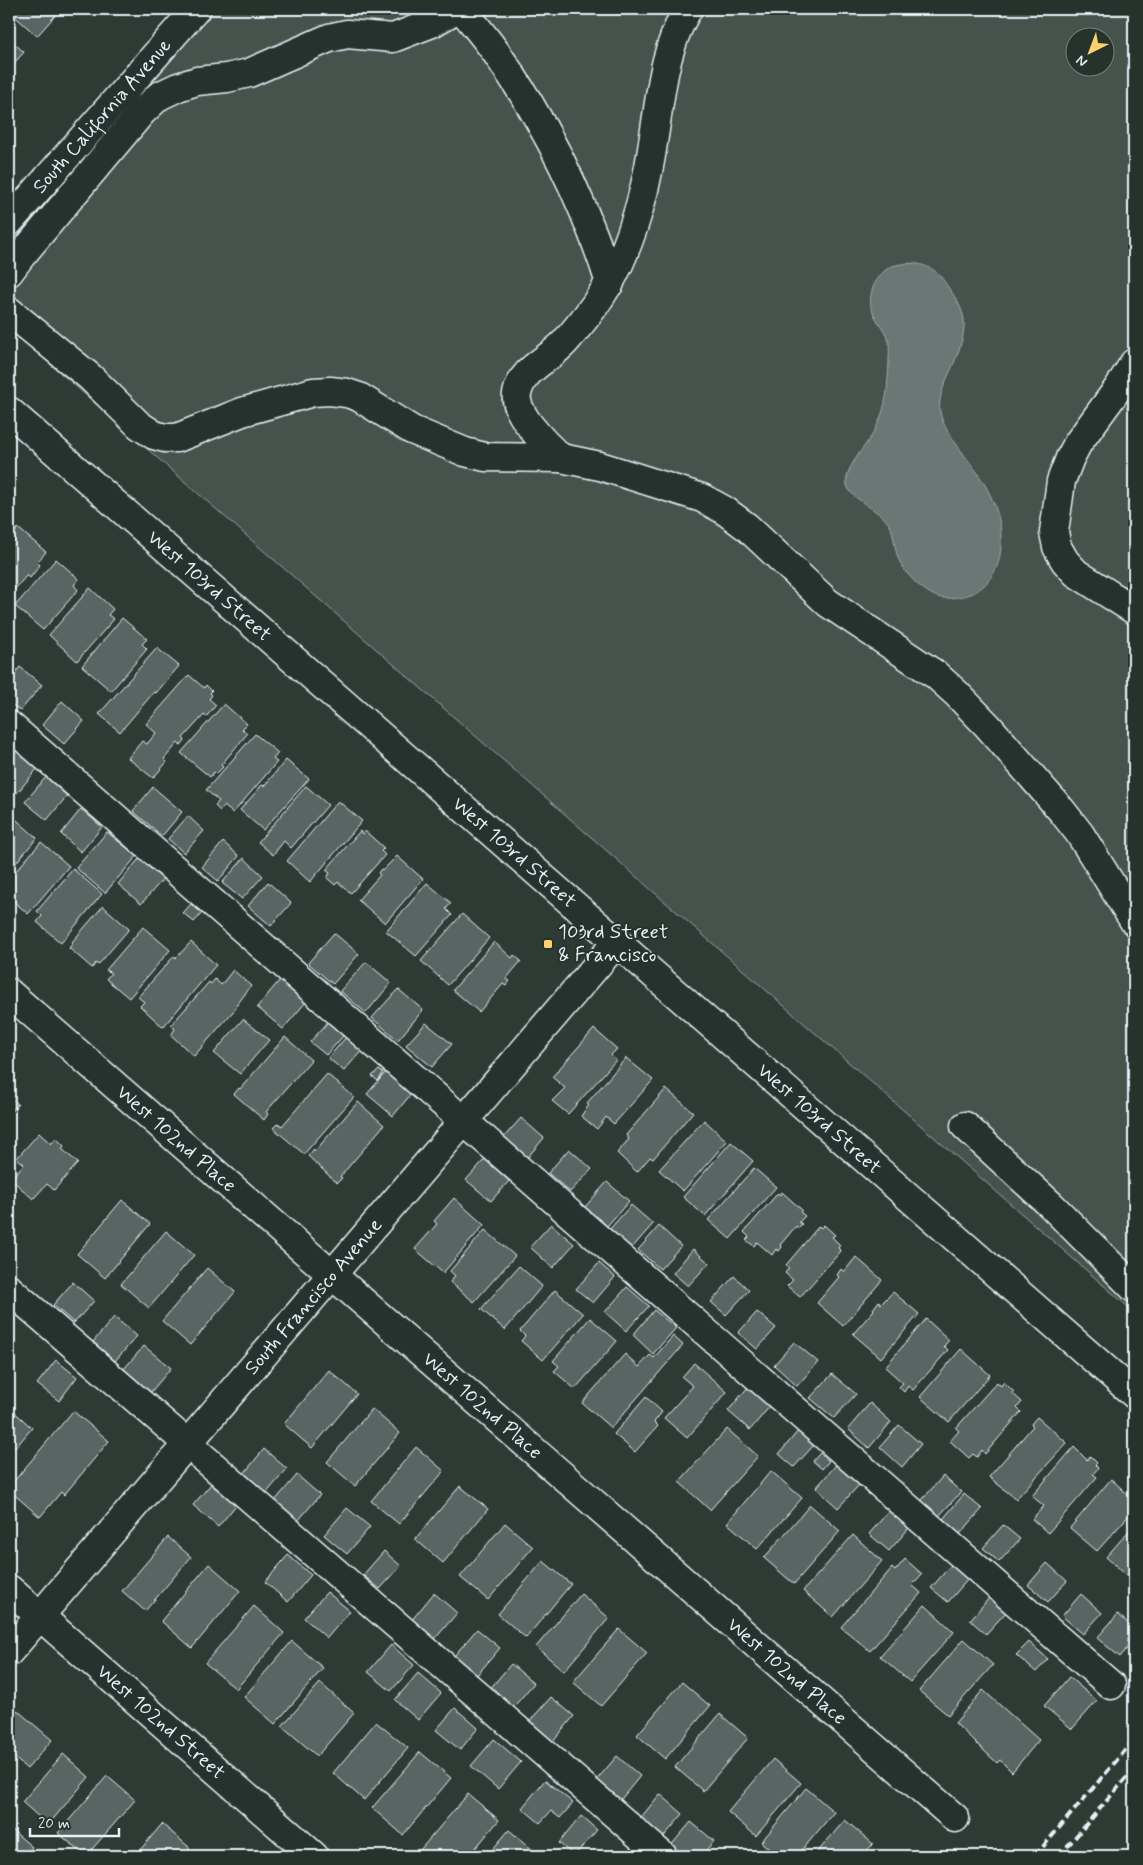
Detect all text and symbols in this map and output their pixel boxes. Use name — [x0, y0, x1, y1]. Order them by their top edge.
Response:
north arrow — [1066, 28, 1116, 78]
street label: South California Avenue — [27, 33, 178, 199]
text: N — [1072, 51, 1091, 71]
street label: West 103rd Street — [141, 524, 277, 648]
street label: West 103rd Street — [446, 791, 582, 914]
place label: 103rd Street & Francisco — [558, 919, 668, 969]
marker: 103rd Street & Francisco — [542, 938, 554, 950]
street label: West 103rd Street — [751, 1057, 887, 1181]
street label: West 102nd Place — [111, 1079, 242, 1199]
street label: South Francisco Avenue — [239, 1212, 388, 1381]
street label: West 102nd Place — [417, 1346, 548, 1466]
street label: West 102nd Place — [721, 1612, 853, 1731]
street label: West 102nd Street — [91, 1658, 231, 1786]
scale bar — [30, 1805, 119, 1837]
text: 20 m — [38, 1814, 70, 1834]

